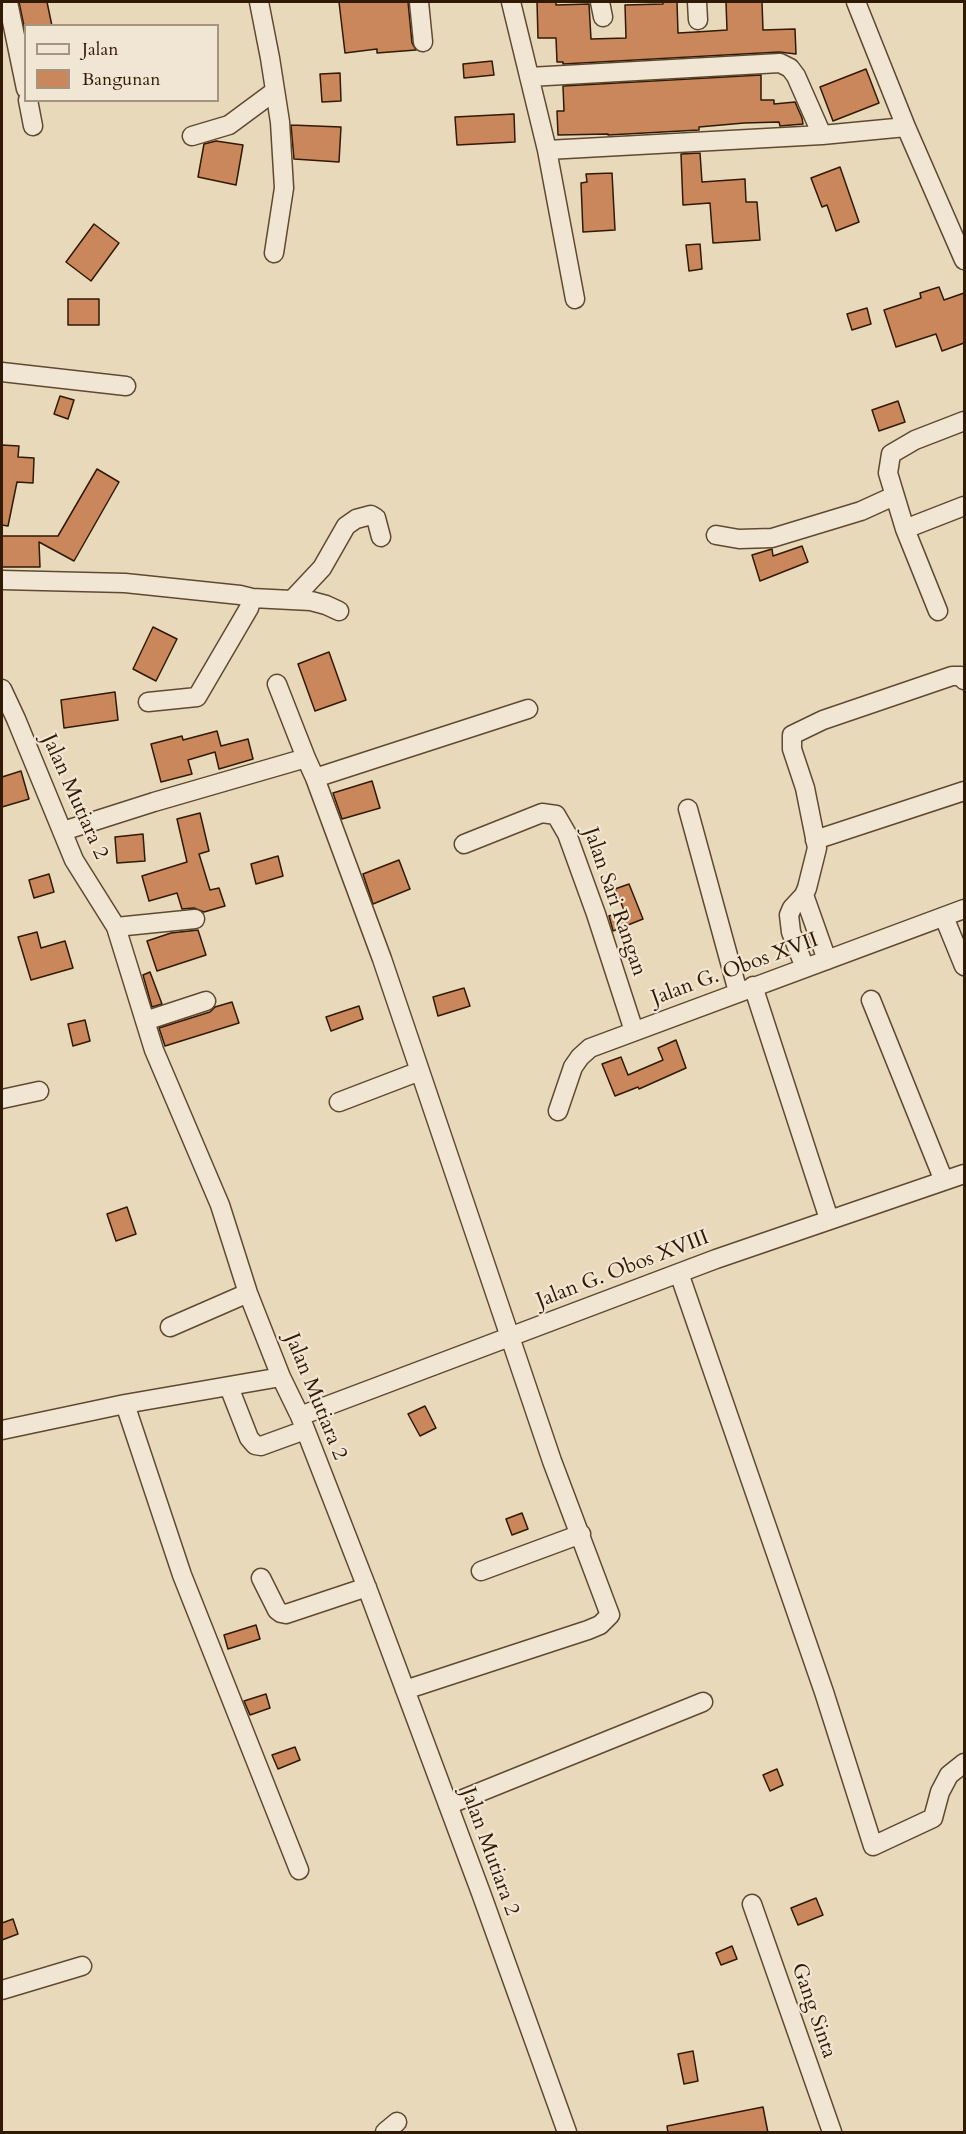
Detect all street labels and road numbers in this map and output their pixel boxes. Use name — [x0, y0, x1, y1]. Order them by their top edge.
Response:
street label: Jalan Mutiara 2 — [35, 731, 113, 863]
street label: Jalan Sari Rangan — [577, 824, 651, 980]
street label: Jalan G. Obos XVII — [648, 928, 822, 1012]
street label: Jalan G. Obos XVIII — [533, 1226, 713, 1314]
street label: Jalan Mutiara 2 — [278, 1330, 352, 1464]
street label: Jalan Mutiara 2 — [454, 1785, 524, 1919]
street label: Gang Sinta — [785, 1960, 841, 2062]

